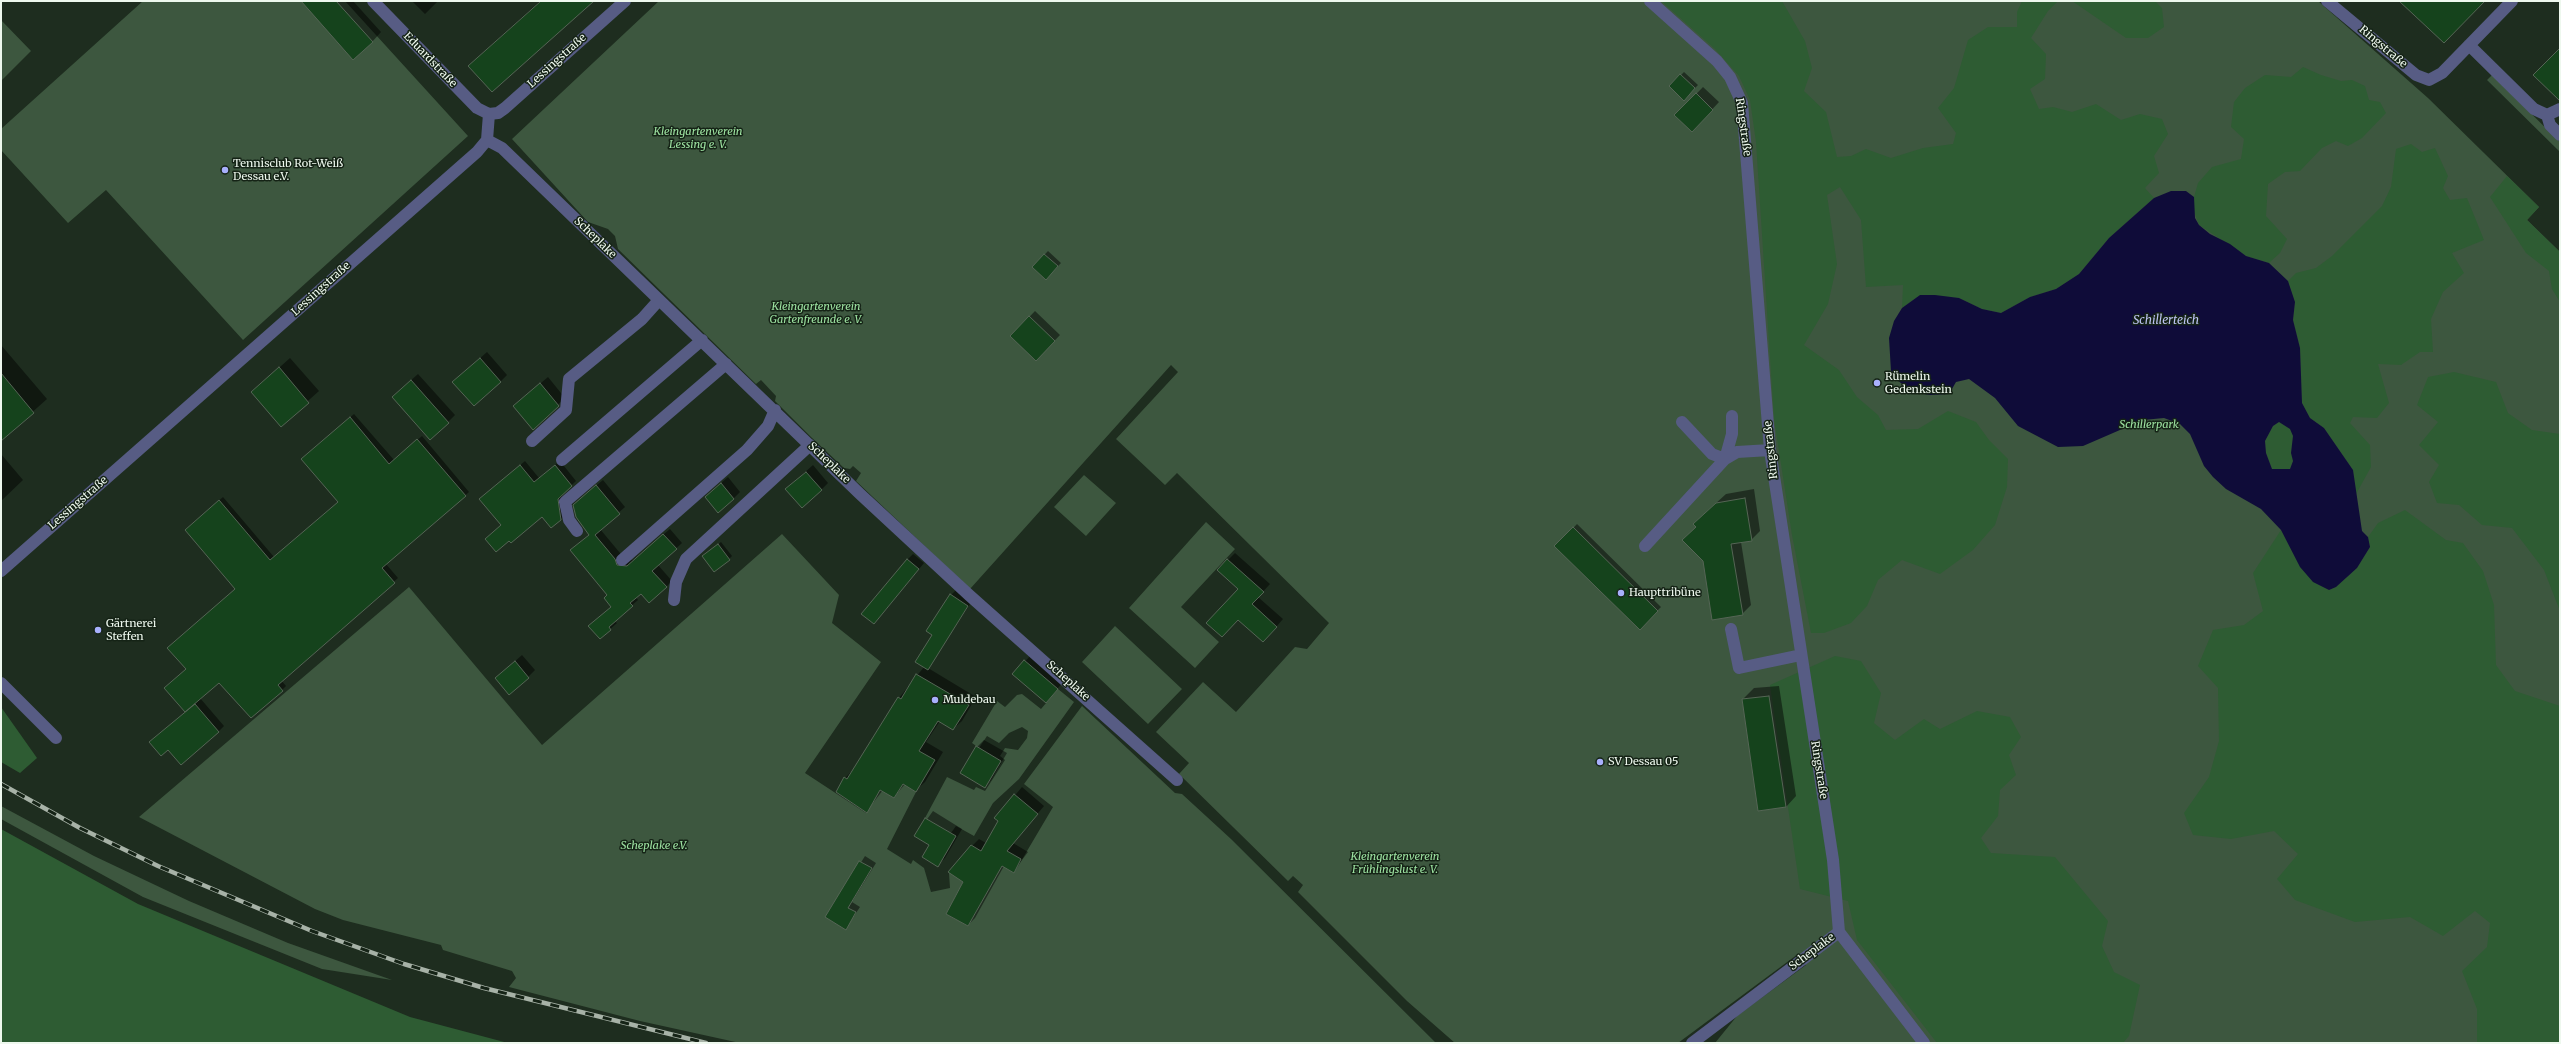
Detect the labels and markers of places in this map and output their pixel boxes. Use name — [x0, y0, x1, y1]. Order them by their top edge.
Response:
place label: Tennisclub Rot-Weiß Dessau e.V. — [233, 157, 343, 183]
marker: Tennisclub Rot-Weiß Dessau e.V. — [220, 165, 230, 175]
place label: Rümelin Gedenkstein — [1885, 370, 1952, 396]
marker: Rümelin Gedenkstein — [1872, 378, 1882, 388]
place label: Haupttribüne — [1629, 586, 1701, 600]
marker: Haupttribüne — [1616, 588, 1626, 598]
place label: Gärtnerei Steffen — [106, 617, 156, 643]
marker: Gärtnerei Steffen — [93, 625, 103, 635]
place label: Muldebau — [943, 693, 996, 707]
marker: Muldebau — [930, 695, 940, 705]
place label: SV Dessau 05 — [1608, 755, 1678, 769]
marker: SV Dessau 05 — [1595, 757, 1605, 767]

